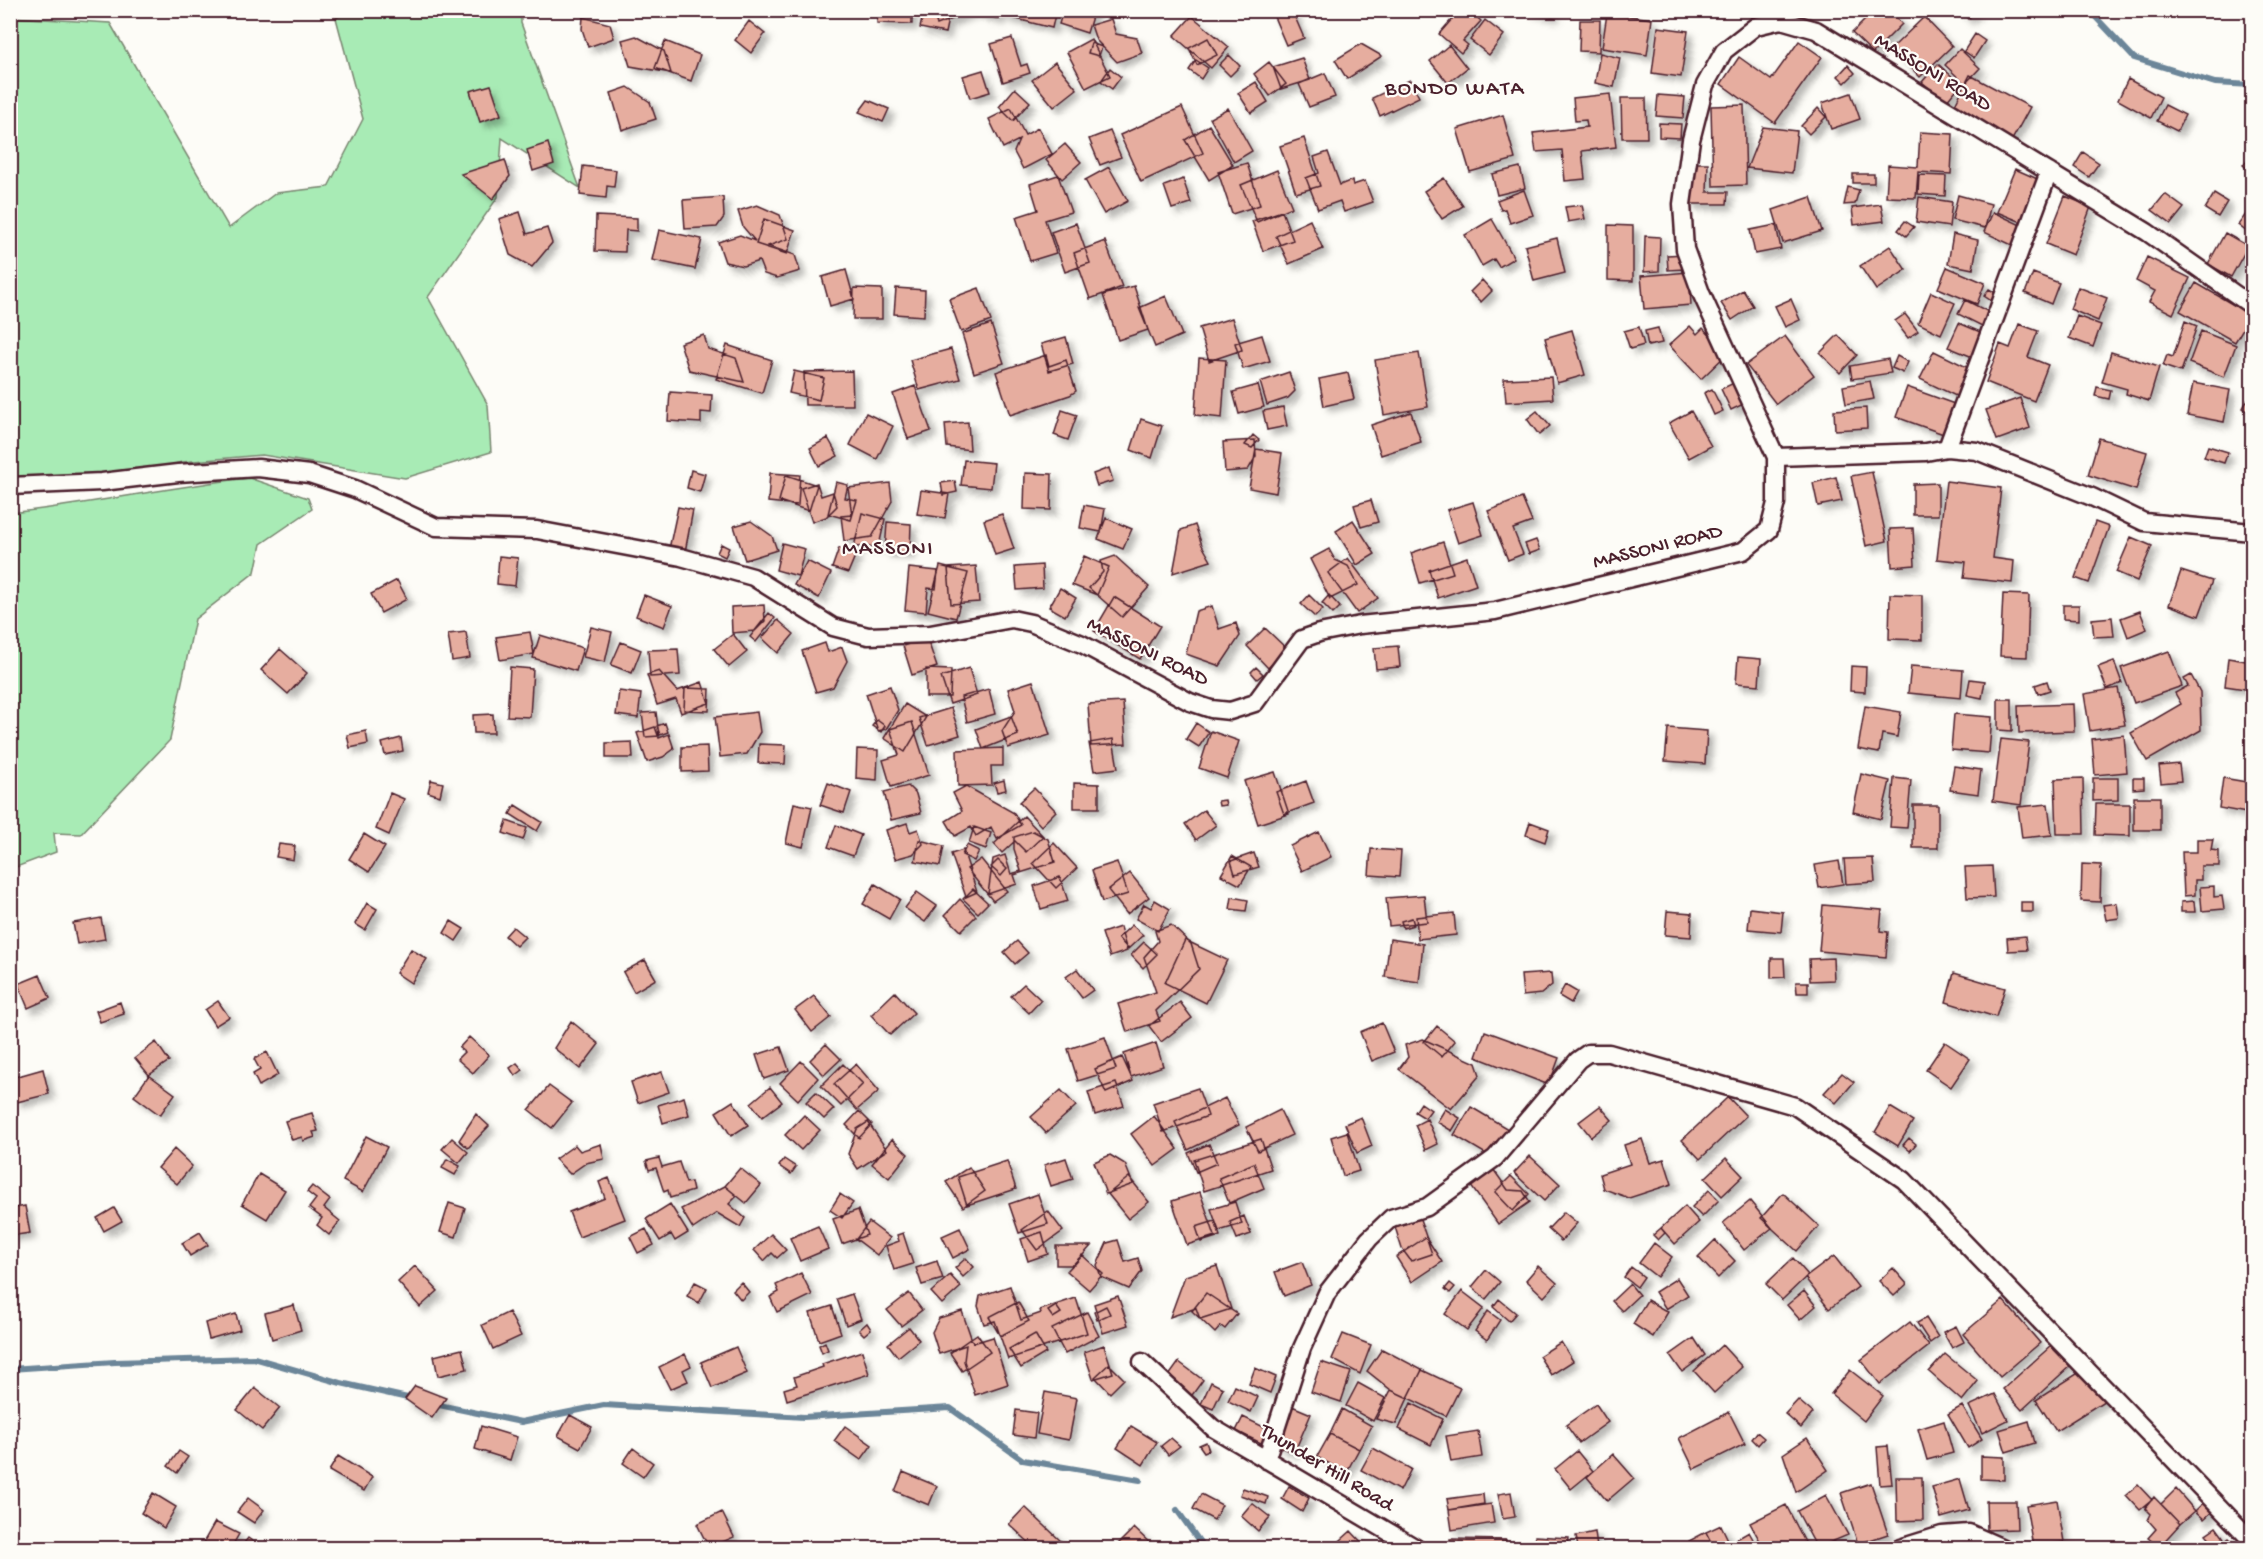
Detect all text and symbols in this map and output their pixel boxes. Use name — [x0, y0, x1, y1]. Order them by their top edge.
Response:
street label: MASSONI ROAD — [1869, 29, 1995, 119]
district label: BONDO WATA — [1384, 77, 1525, 103]
street label: MASSONI ROAD — [1591, 520, 1726, 576]
district label: MASSONI — [842, 537, 934, 563]
street label: MASSONI ROAD — [1082, 613, 1212, 693]
street label: Thunder Hill Road — [1254, 1419, 1399, 1520]

